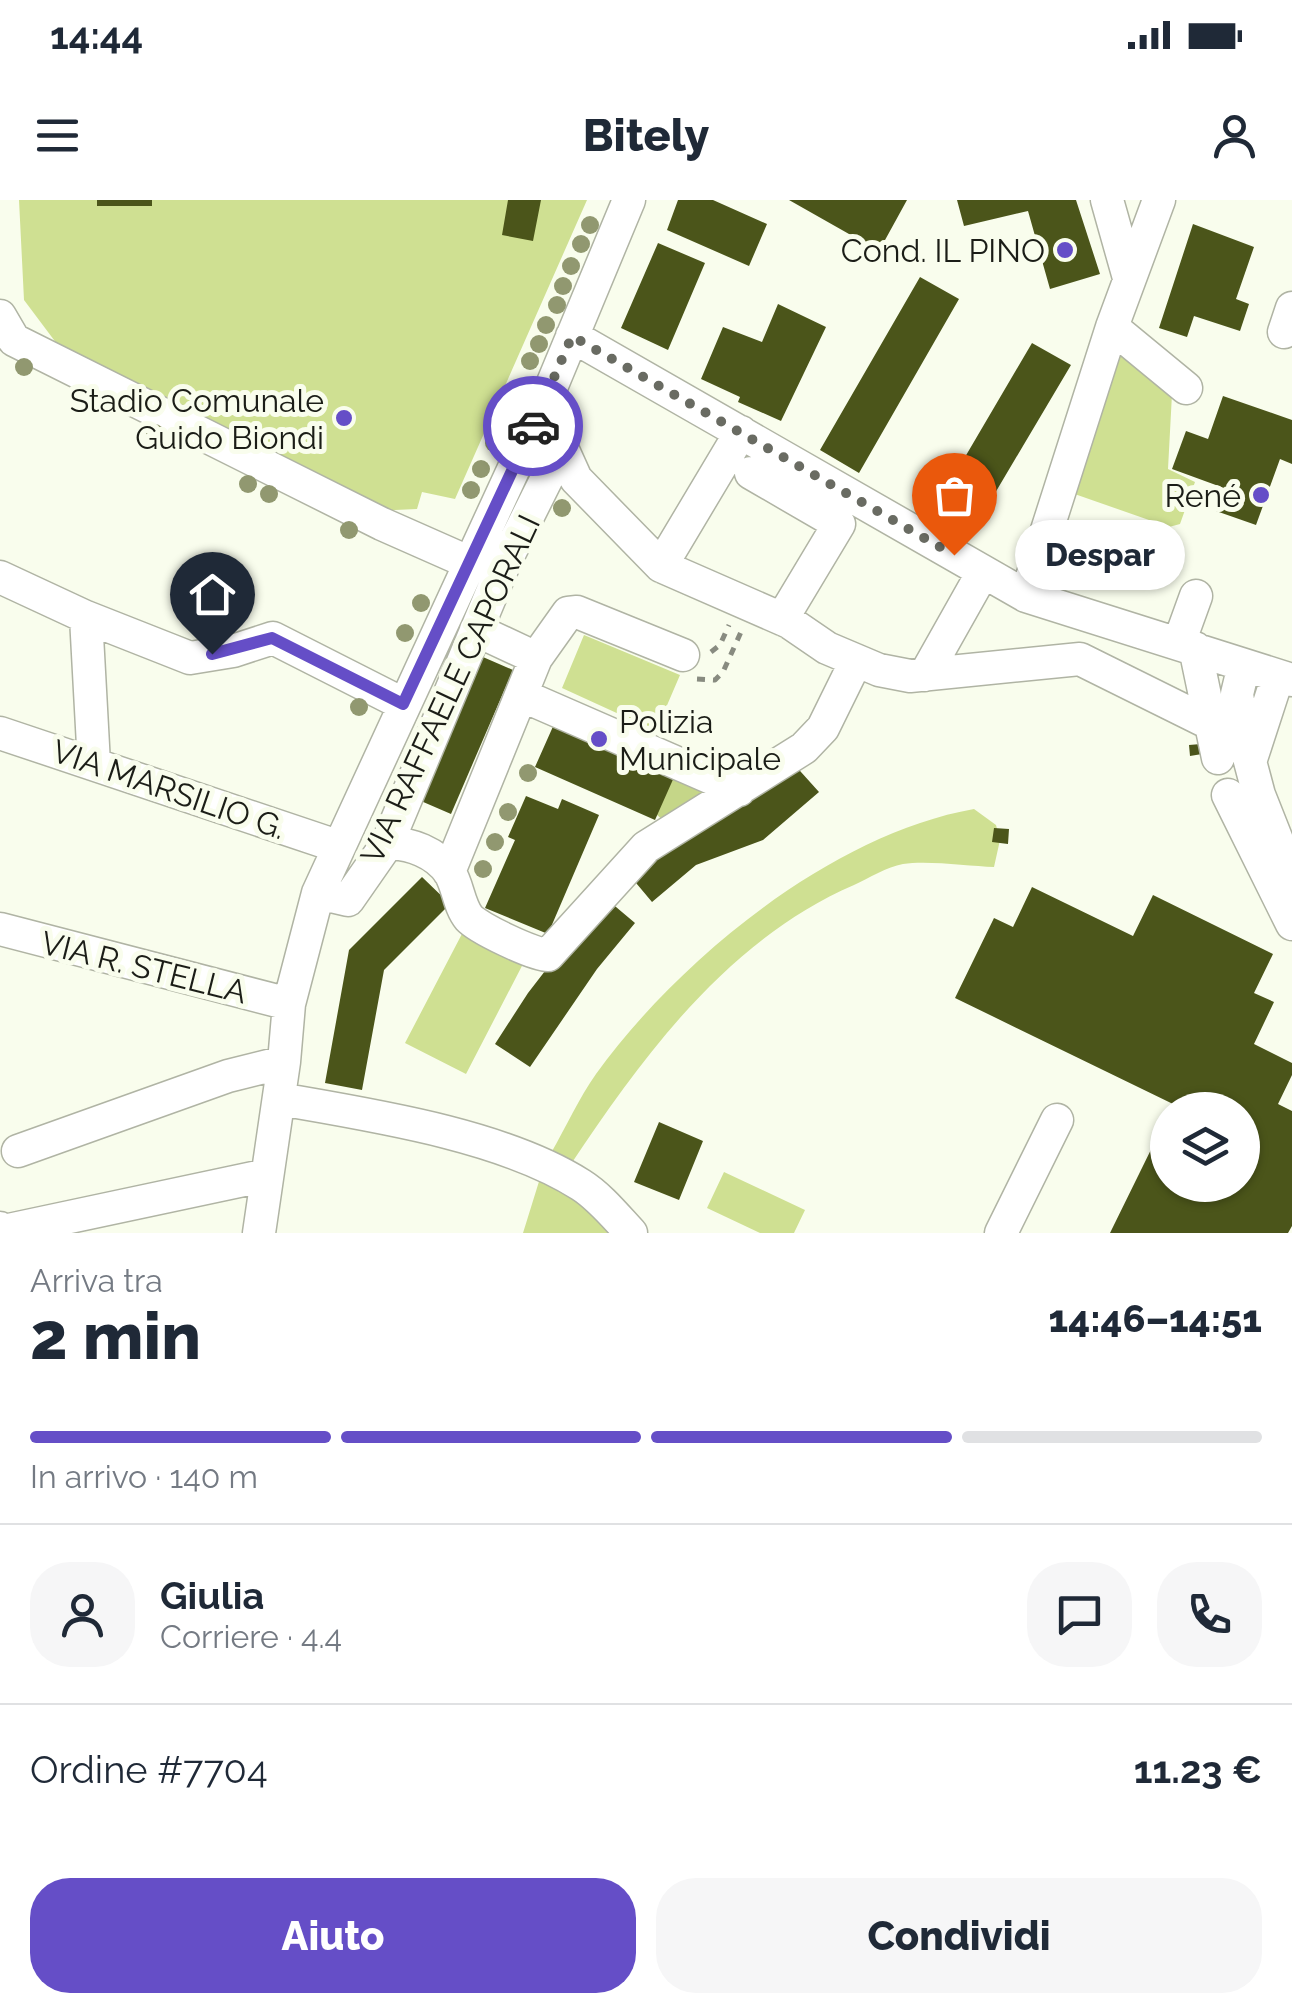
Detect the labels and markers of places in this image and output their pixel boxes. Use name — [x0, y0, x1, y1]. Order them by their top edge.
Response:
place label: Cond. IL PINO — [841, 232, 1045, 269]
marker: Cond. IL PINO — [1054, 239, 1076, 261]
place label: Stadio Comunale Guido Biondi — [70, 382, 324, 456]
marker: Stadio Comunale Guido Biondi — [333, 407, 355, 429]
pin — [912, 453, 997, 556]
place label: René — [1164, 477, 1241, 514]
marker: René — [1250, 484, 1272, 506]
callout: Despar — [1014, 520, 1184, 590]
pin — [170, 552, 255, 655]
place label: Polizia Municipale — [619, 703, 781, 777]
marker: Polizia Municipale — [588, 728, 610, 750]

